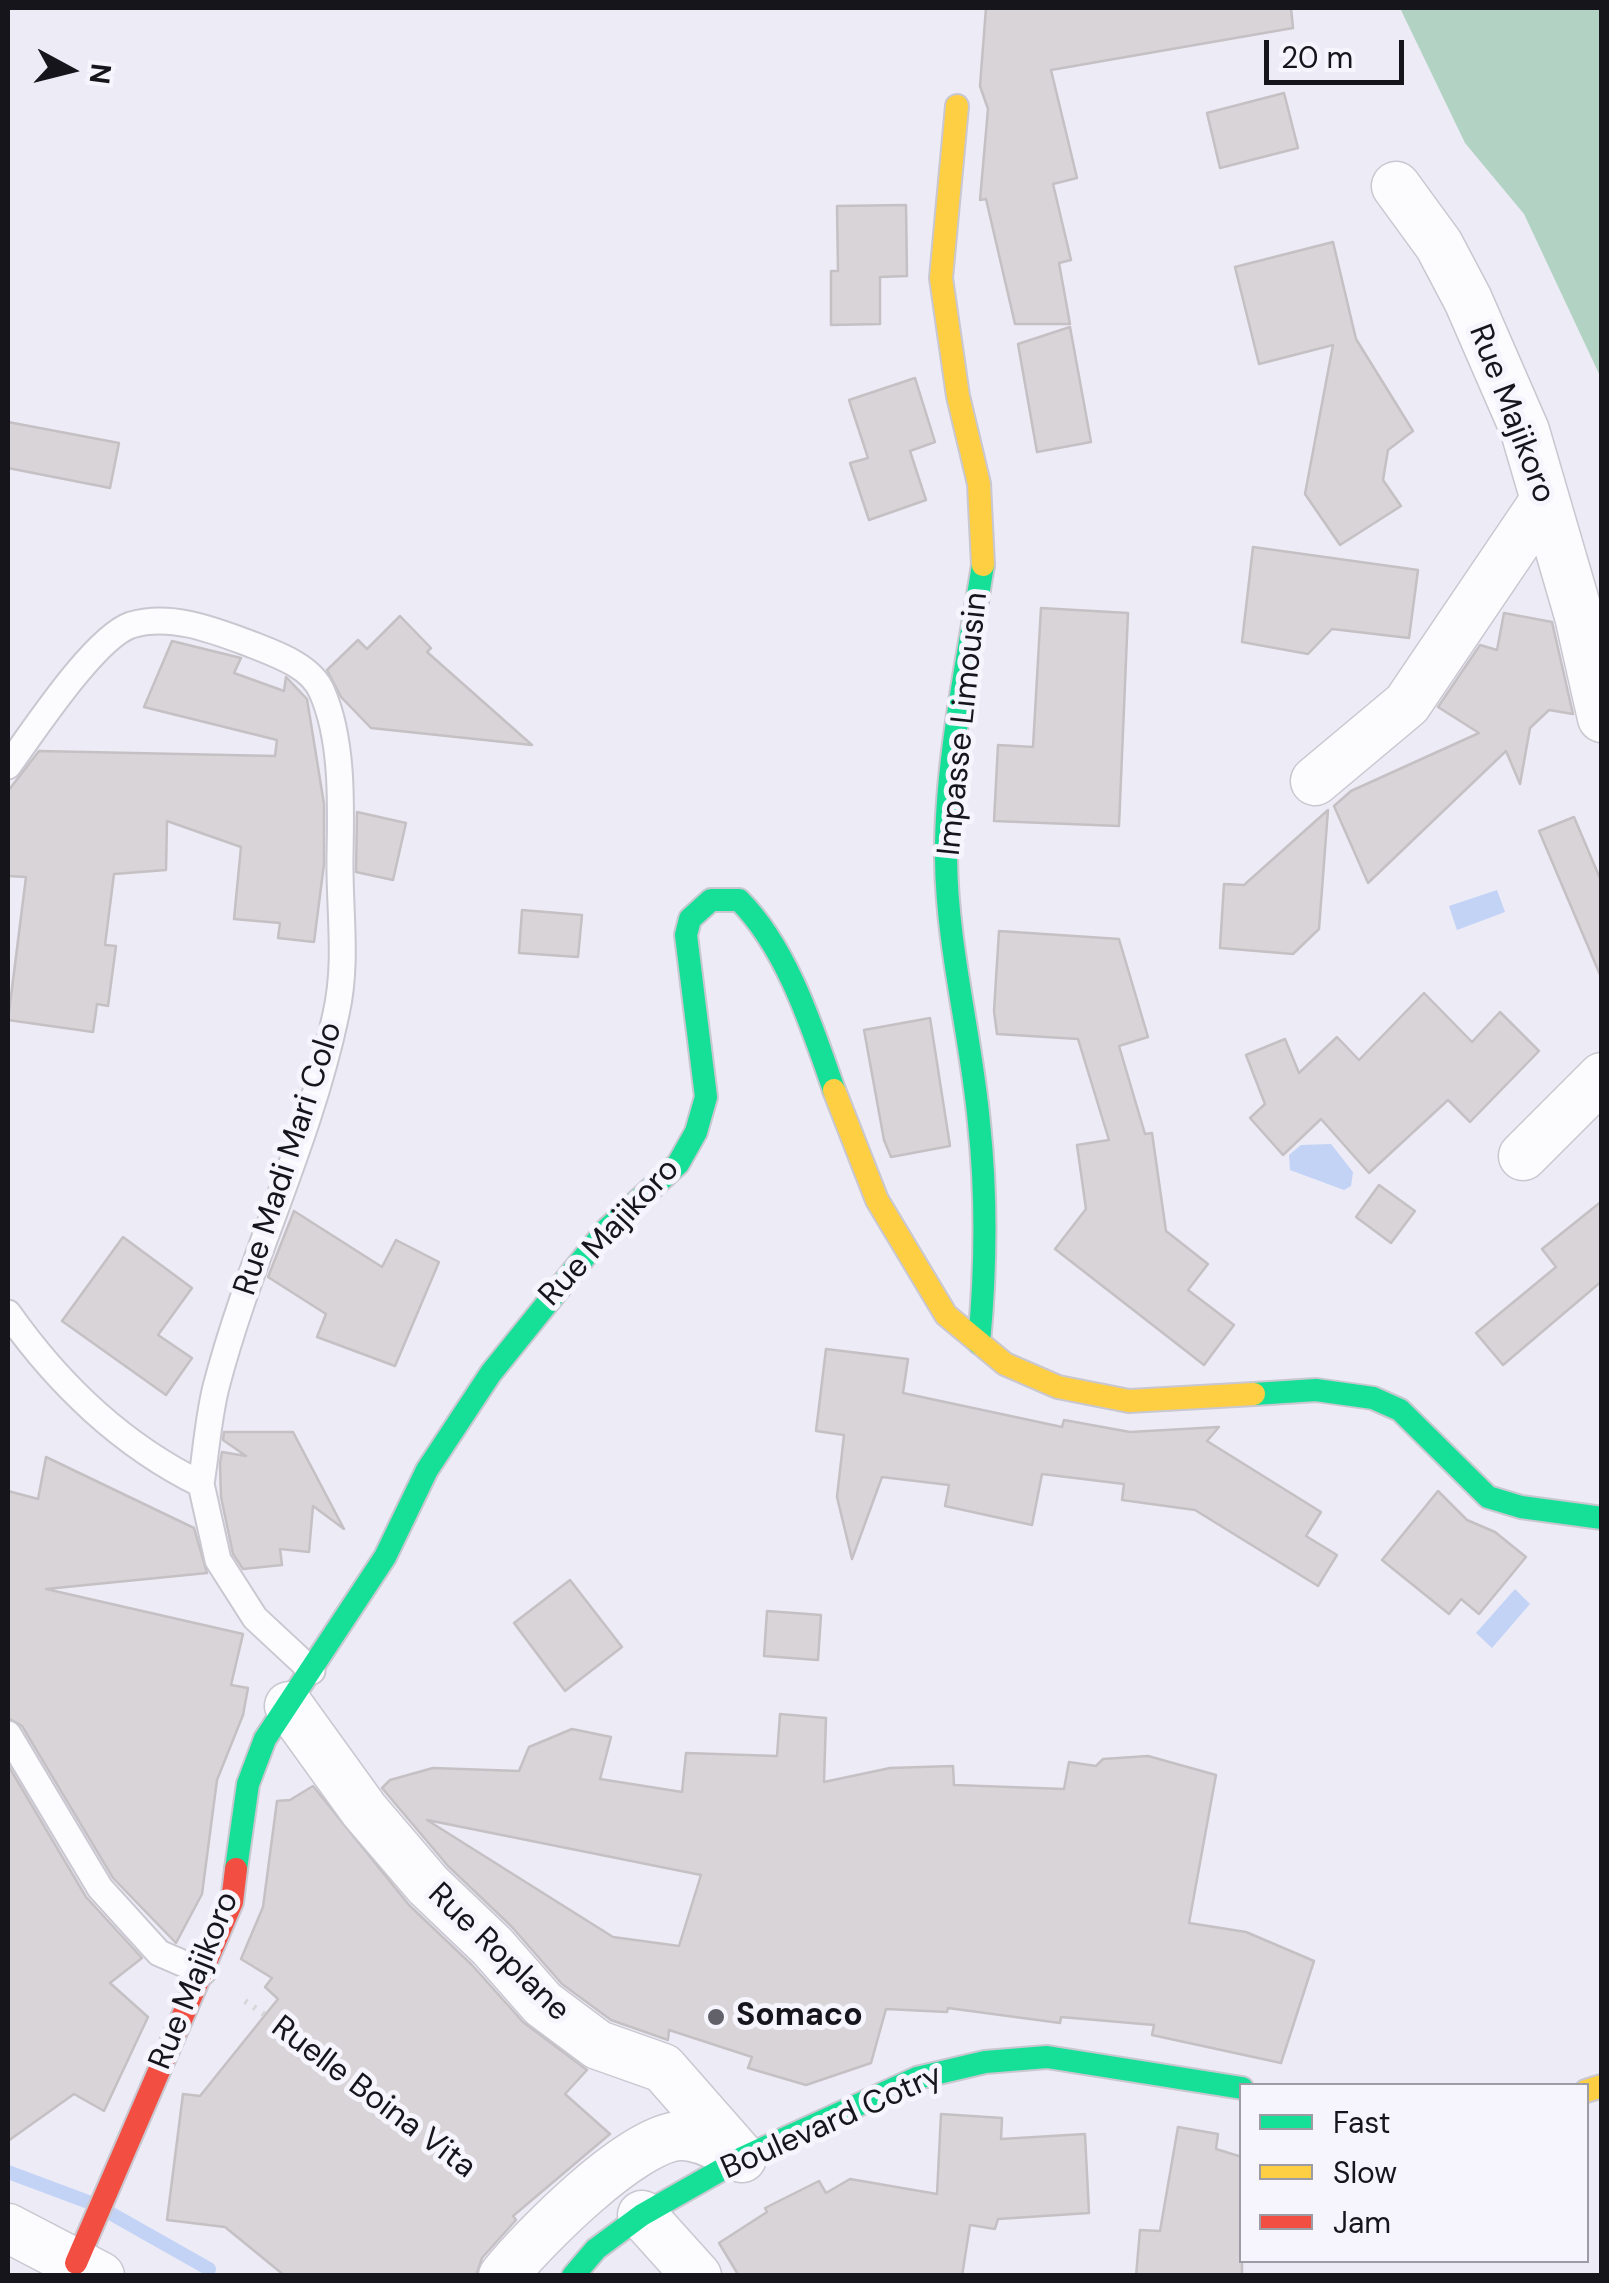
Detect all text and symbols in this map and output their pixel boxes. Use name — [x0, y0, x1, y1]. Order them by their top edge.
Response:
north arrow — [20, 20, 120, 120]
scale bar — [1269, 20, 1409, 82]
text: 20 m — [1281, 38, 1353, 77]
text: N — [81, 61, 120, 86]
street label: Rue Majikoro — [1459, 319, 1563, 509]
street label: Impasse Limousin — [931, 590, 997, 858]
street label: Rue Madi Mari Colo — [227, 1018, 351, 1300]
street label: Rue Majikoro — [532, 1151, 688, 1315]
street label: Rue Roplane — [419, 1876, 577, 2030]
street label: Rue Majikoro — [142, 1887, 248, 2075]
place label: Somaco — [736, 1998, 863, 2036]
marker: Somaco — [705, 2006, 727, 2028]
street label: Ruelle Boina Vita — [263, 2009, 483, 2187]
street label: Boulevard Cotry — [715, 2057, 949, 2189]
legend — [1239, 2083, 1589, 2263]
text: Fast — [1333, 2103, 1391, 2142]
text: Slow — [1333, 2153, 1397, 2192]
text: Jam — [1333, 2203, 1391, 2242]

